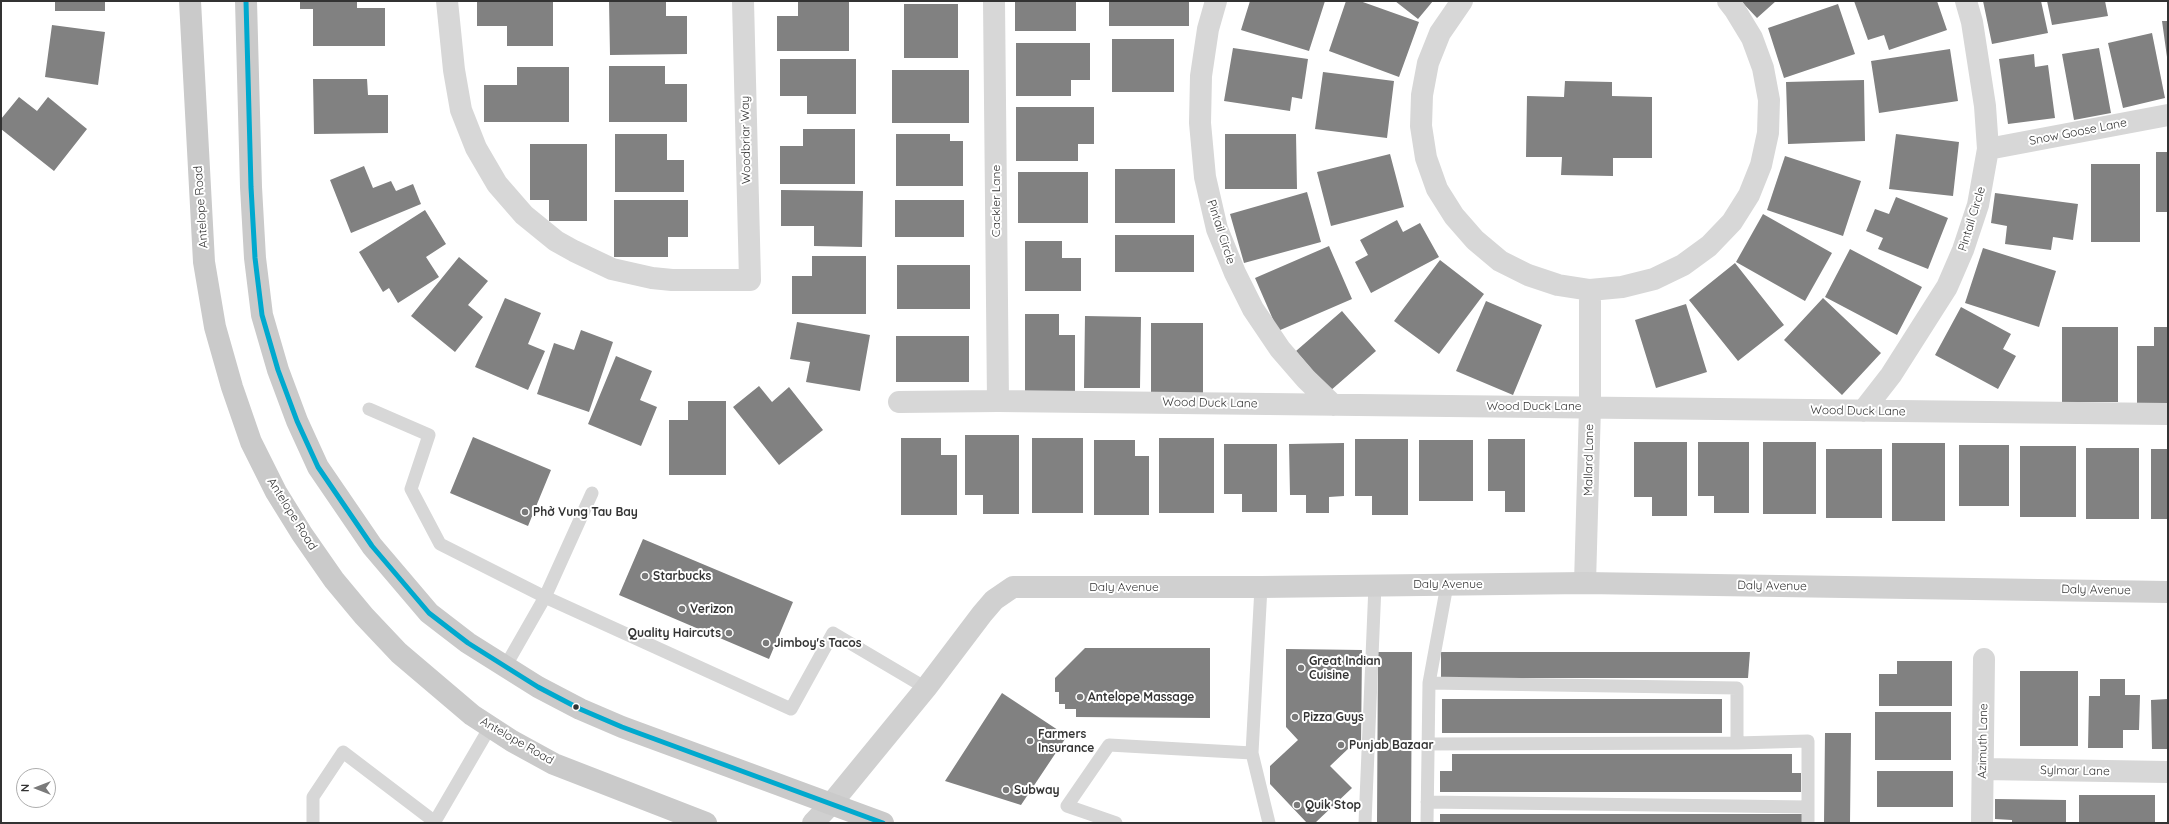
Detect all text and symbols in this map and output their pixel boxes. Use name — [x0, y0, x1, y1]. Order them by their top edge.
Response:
street label: Woodbriar Way — [738, 96, 754, 184]
street label: Snow Goose Lane — [2028, 115, 2128, 149]
street label: Antelope Road — [191, 165, 211, 249]
street label: Cackler Lane — [989, 165, 1003, 237]
street label: Pintail Circle — [1955, 185, 1989, 253]
street label: Pintail Circle — [1204, 198, 1238, 266]
street label: Wood Duck Lane — [1162, 395, 1258, 411]
street label: Wood Duck Lane — [1486, 399, 1582, 413]
street label: Wood Duck Lane — [1810, 403, 1906, 419]
street label: Mallard Lane — [1581, 424, 1597, 496]
street label: Antelope Road — [264, 475, 320, 553]
place label: Phở Vung Tau Bay — [533, 505, 638, 519]
marker: Phở Vung Tau Bay — [520, 507, 530, 517]
place label: Starbucks — [653, 569, 711, 583]
marker: Starbucks — [640, 571, 650, 581]
street label: Daly Avenue — [1413, 577, 1483, 591]
street label: Daly Avenue — [1737, 578, 1807, 594]
street label: Daly Avenue — [1089, 580, 1159, 594]
street label: Daly Avenue — [2061, 582, 2131, 598]
place label: Verizon — [690, 602, 733, 616]
marker: Verizon — [677, 604, 687, 614]
place label: Quality Haircuts — [628, 626, 721, 640]
marker: Quality Haircuts — [724, 628, 734, 638]
place label: Jimboy's Tacos — [774, 636, 862, 650]
marker: Jimboy's Tacos — [761, 638, 771, 648]
place label: Great Indian Cuisine — [1309, 654, 1381, 682]
marker: Great Indian Cuisine — [1296, 663, 1306, 673]
place label: Antelope Massage — [1088, 690, 1194, 704]
marker: Antelope Massage — [1075, 692, 1085, 702]
unlabelled marker — [571, 702, 581, 712]
street label: Azimuth Lane — [1975, 703, 1991, 779]
place label: Pizza Guys — [1303, 710, 1364, 724]
marker: Pizza Guys — [1290, 712, 1300, 722]
street label: Antelope Road — [478, 714, 556, 768]
place label: Farmers Insurance — [1038, 727, 1094, 755]
marker: Farmers Insurance — [1025, 736, 1035, 746]
place label: Punjab Bazaar — [1349, 738, 1434, 752]
marker: Punjab Bazaar — [1336, 740, 1346, 750]
street label: Sylmar Lane — [2040, 763, 2110, 779]
north arrow — [16, 768, 56, 808]
place label: Subway — [1014, 783, 1060, 797]
text: N — [18, 784, 32, 792]
marker: Subway — [1001, 785, 1011, 795]
place label: Quik Stop — [1305, 798, 1361, 812]
marker: Quik Stop — [1292, 800, 1302, 810]

